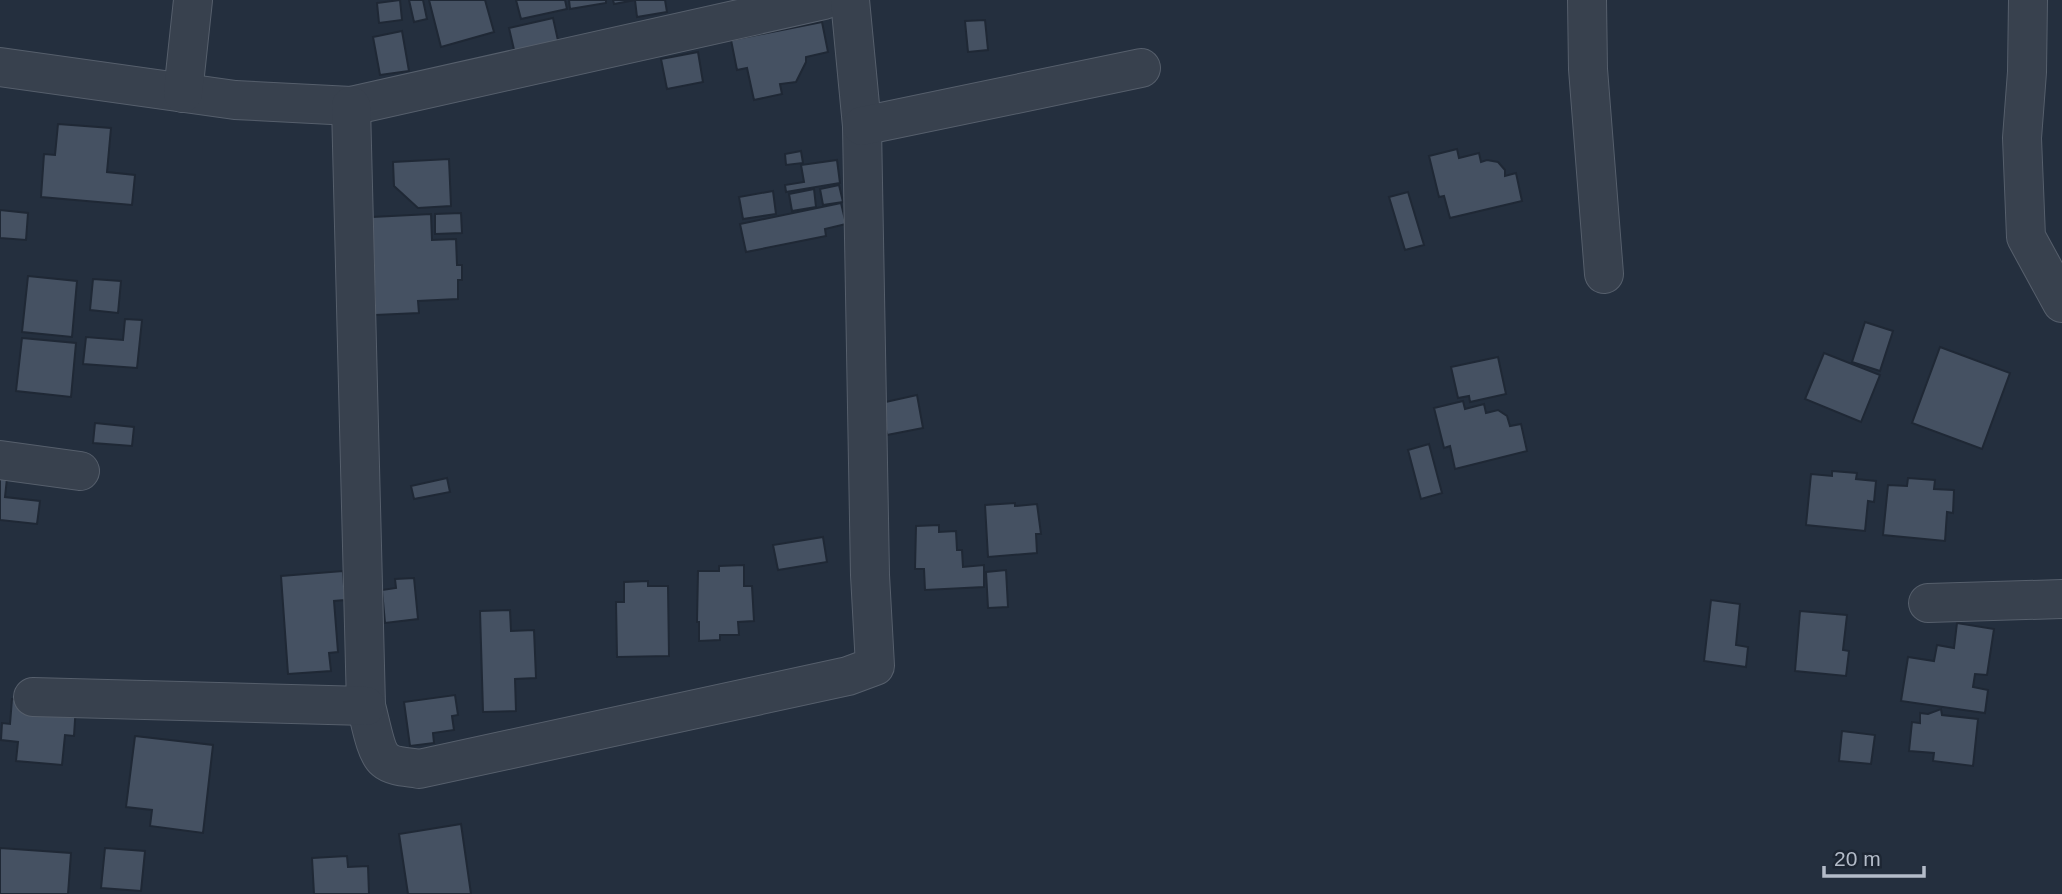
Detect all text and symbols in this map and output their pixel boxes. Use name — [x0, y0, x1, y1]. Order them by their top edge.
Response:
scale bar — [1824, 834, 1924, 878]
text: 20 m — [1834, 847, 1881, 870]

